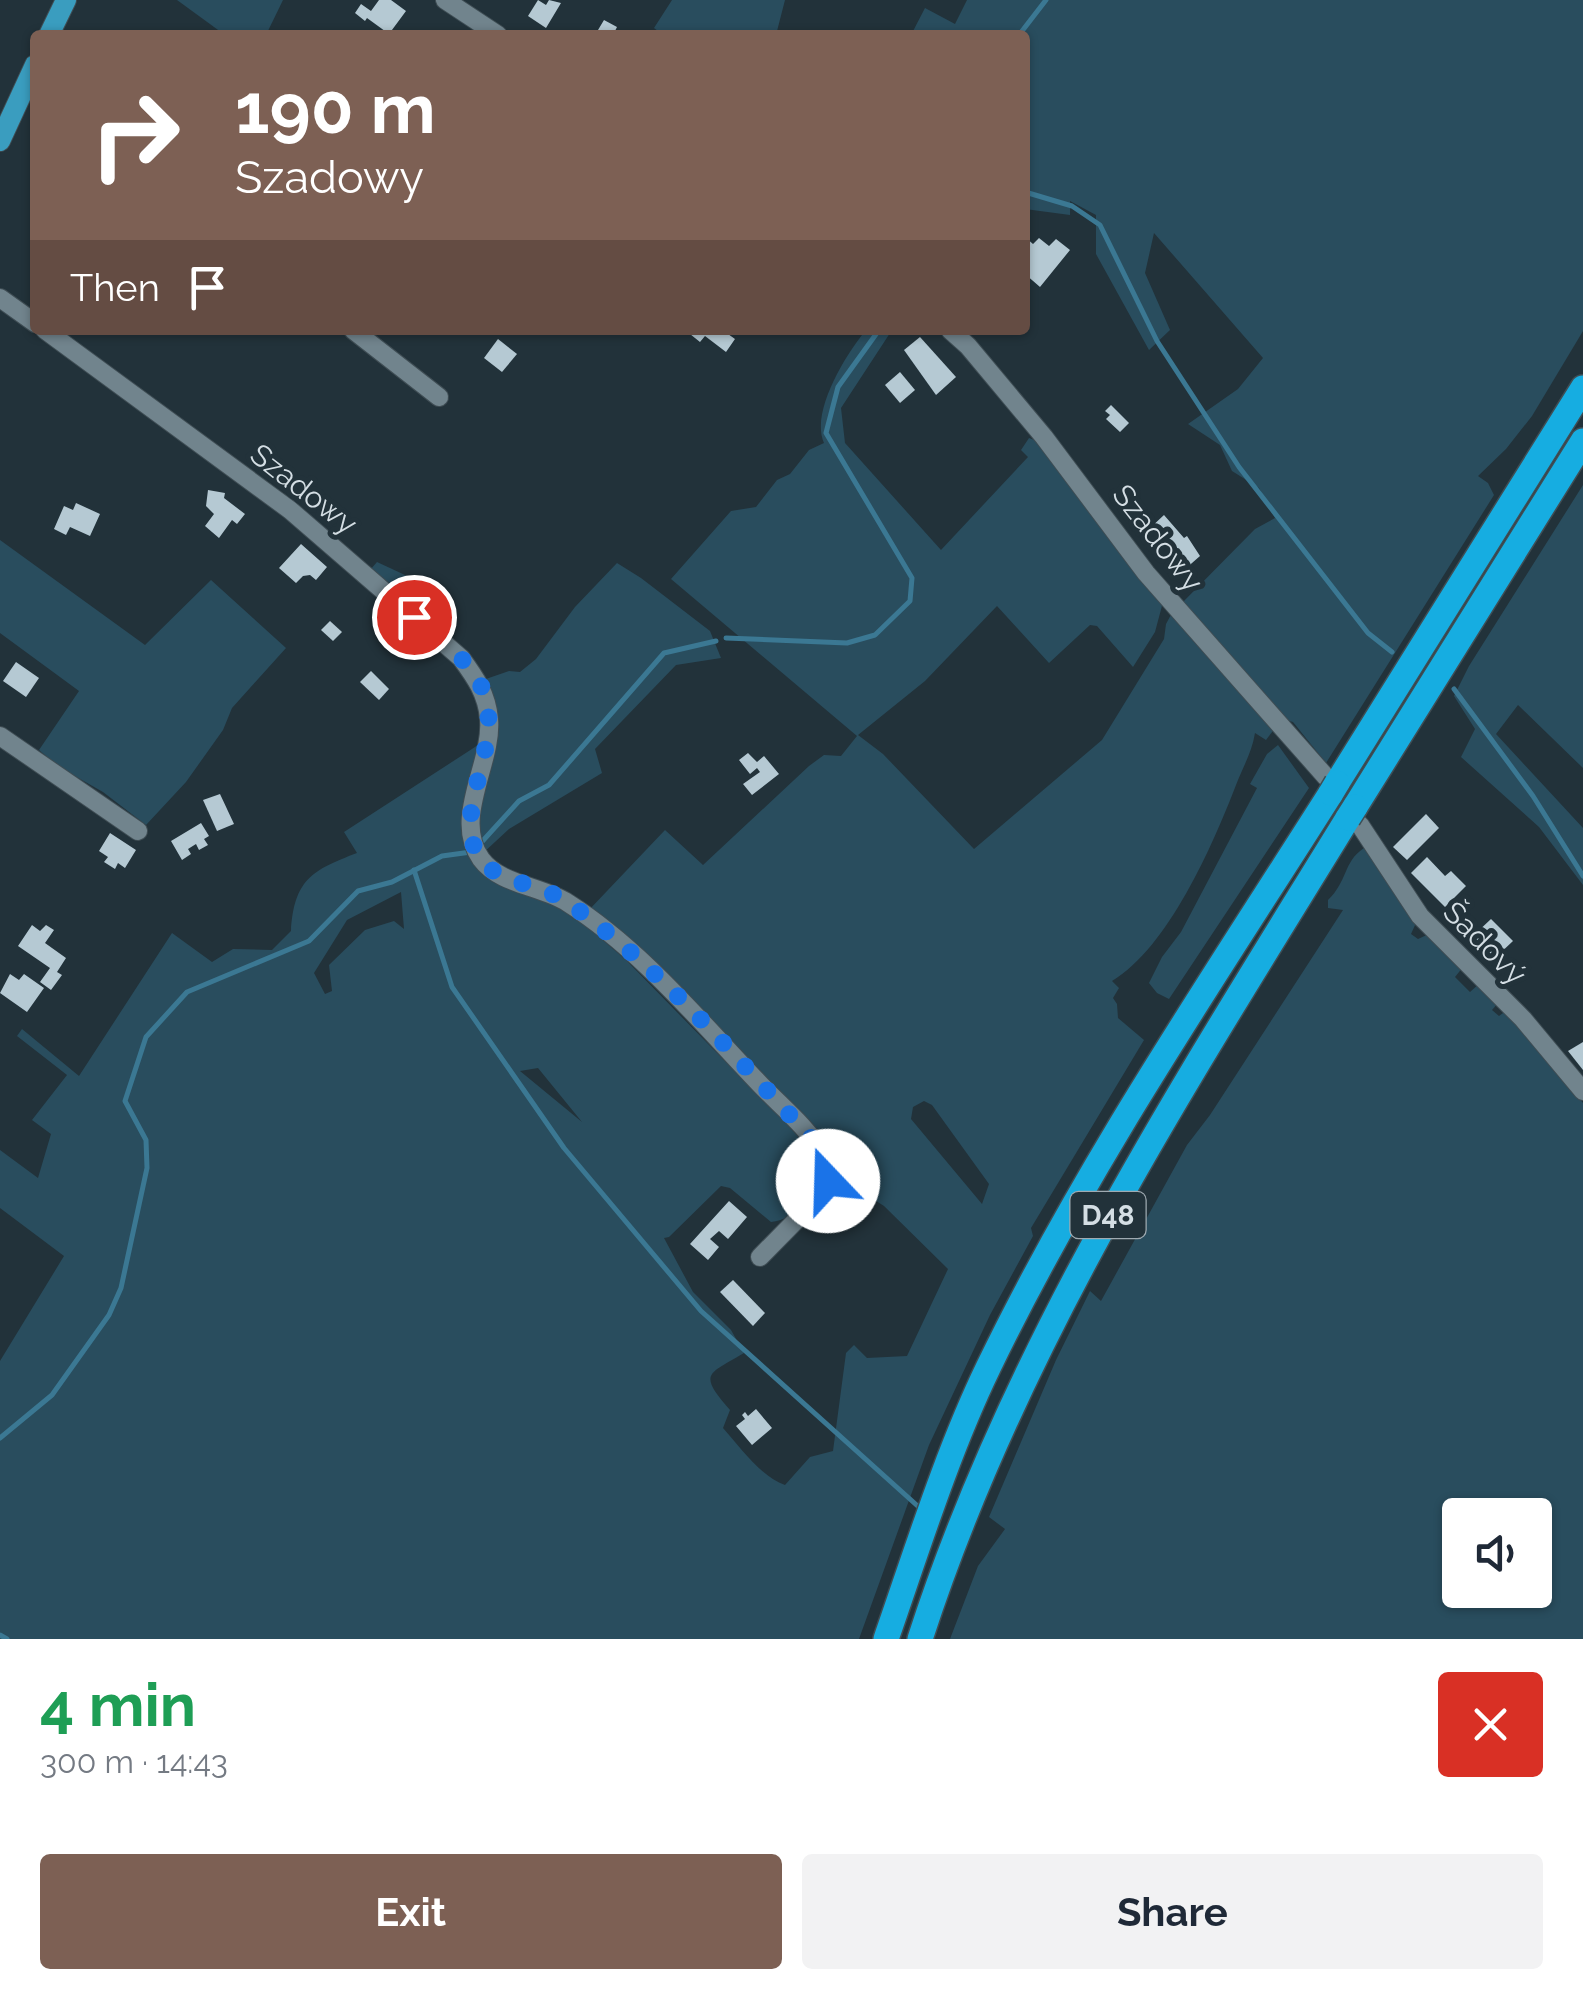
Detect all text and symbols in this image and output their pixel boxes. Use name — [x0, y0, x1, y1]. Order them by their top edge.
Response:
text: 190 m — [235, 67, 436, 149]
icon: right — [70, 70, 200, 200]
text: Szadowy — [235, 151, 424, 204]
icon: arrive — [180, 260, 235, 315]
text: Then — [70, 265, 160, 310]
street label: Szadowy — [244, 436, 364, 542]
street label: Szadowy — [1105, 478, 1211, 598]
pin — [372, 575, 457, 660]
icon: arrive — [387, 590, 442, 645]
street label: Šadový — [1436, 894, 1534, 992]
position arrow — [776, 1129, 880, 1233]
road number: D48 — [1070, 1192, 1146, 1238]
map controls — [1442, 1498, 1552, 1608]
button: sound — [1442, 1498, 1552, 1608]
text: 4 min — [40, 1670, 196, 1740]
button: close — [1438, 1672, 1543, 1777]
text: 300 m · 14:43 — [40, 1743, 228, 1780]
button: Exit — [40, 1854, 782, 1969]
button: Share — [802, 1854, 1543, 1969]

